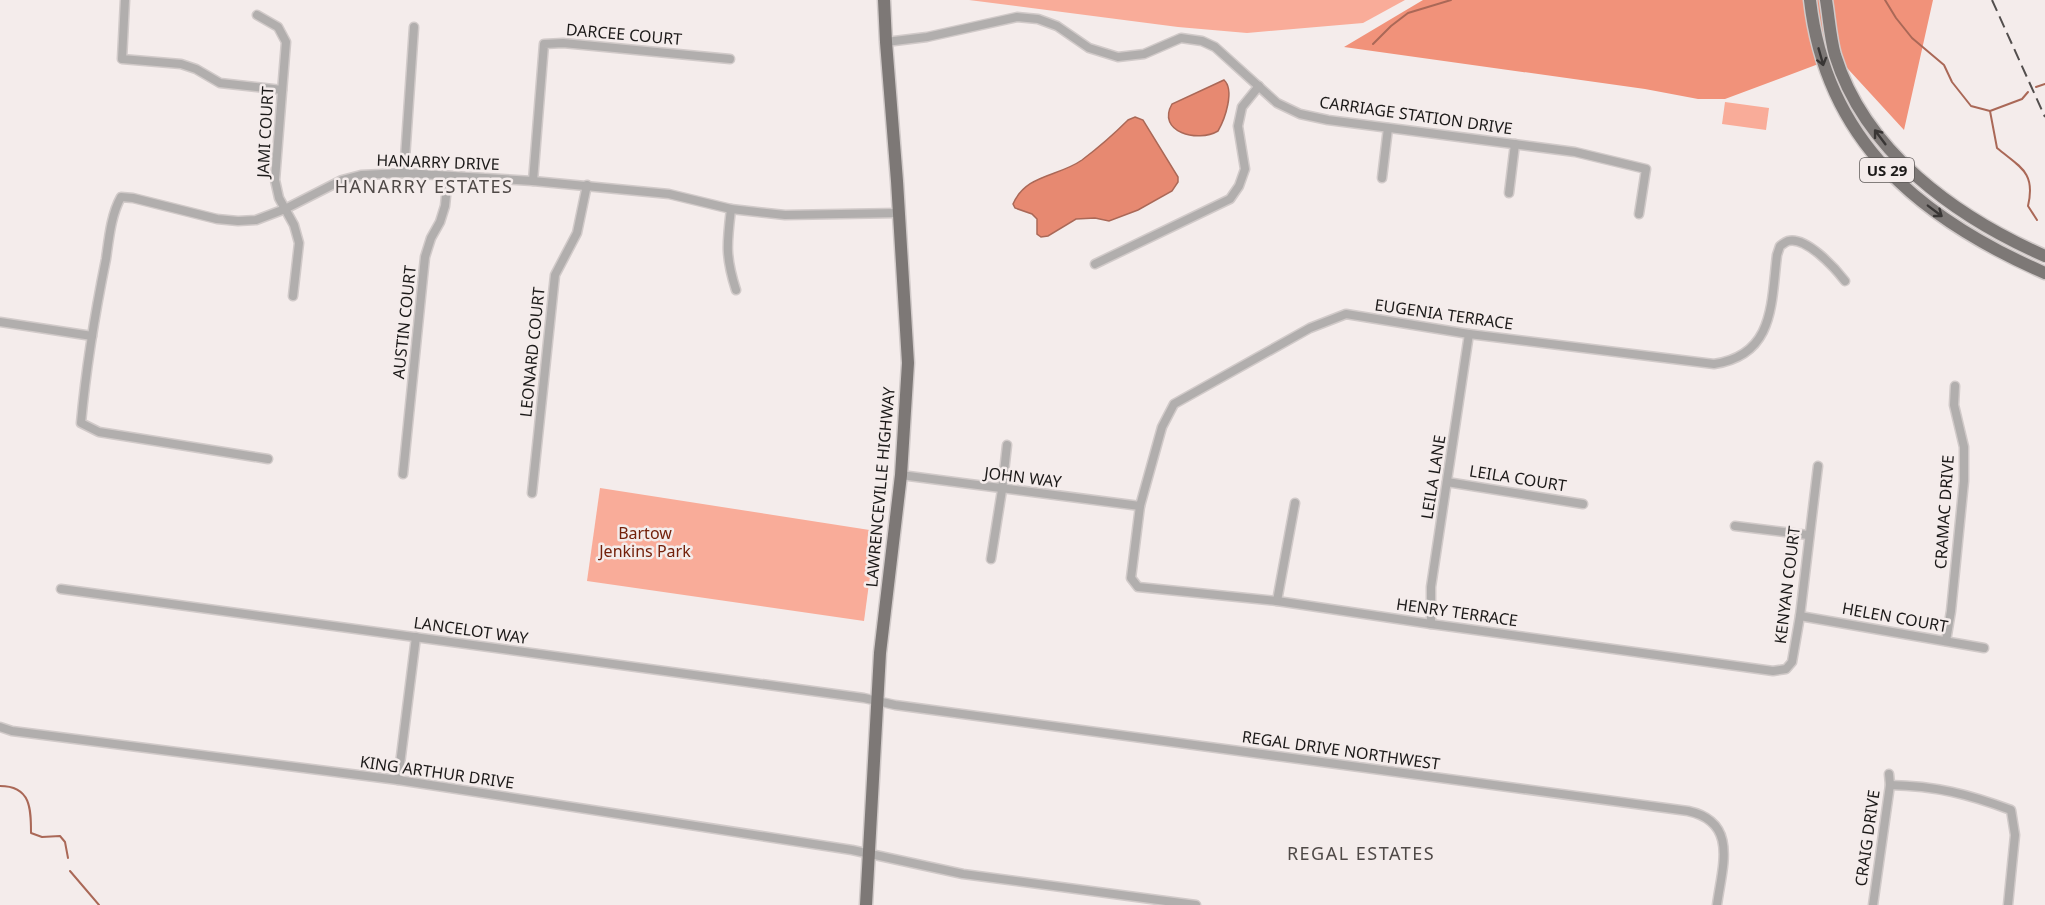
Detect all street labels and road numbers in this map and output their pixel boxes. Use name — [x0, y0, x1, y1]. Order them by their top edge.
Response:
street label: DARCEE COURT — [565, 18, 683, 50]
street label: JAMI COURT — [252, 86, 278, 180]
street label: CARRIAGE STATION DRIVE — [1318, 91, 1514, 139]
street label: HANARRY DRIVE — [376, 149, 500, 175]
road number: US 29 — [1860, 158, 1914, 182]
street label: AUSTIN COURT — [387, 264, 421, 380]
street label: LEONARD COURT — [514, 286, 550, 418]
street label: EUGENIA TERRACE — [1373, 293, 1515, 335]
street label: LAWRENCEVILLE HIGHWAY — [860, 385, 900, 588]
street label: LEILA LANE — [1415, 433, 1451, 521]
street label: CRAMAC DRIVE — [1929, 454, 1959, 570]
street label: LEILA COURT — [1468, 459, 1568, 497]
street label: JOHN WAY — [981, 461, 1064, 493]
street label: KENYAN COURT — [1769, 525, 1805, 645]
street label: HENRY TERRACE — [1395, 593, 1519, 631]
street label: HELEN COURT — [1840, 597, 1950, 637]
street label: LANCELOT WAY — [412, 611, 531, 649]
street label: REGAL DRIVE NORTHWEST — [1241, 725, 1442, 775]
street label: KING ARTHUR DRIVE — [358, 750, 516, 794]
street label: CRAIG DRIVE — [1849, 788, 1885, 888]

